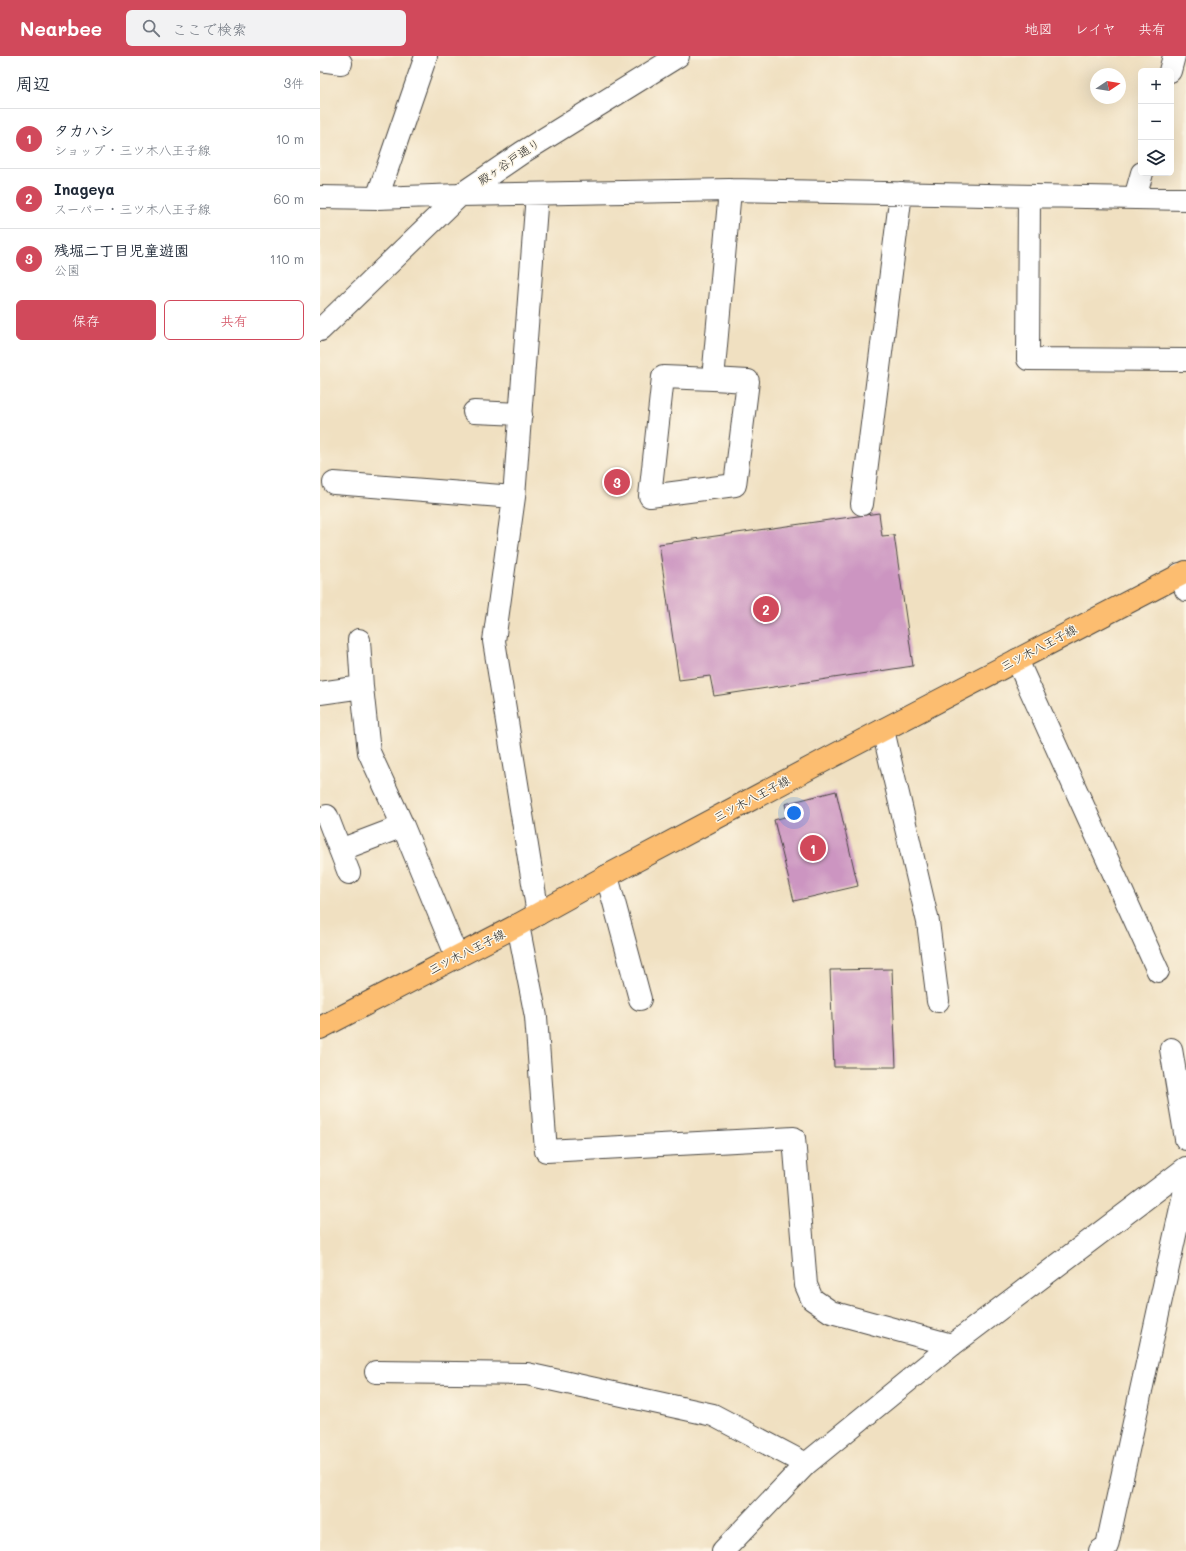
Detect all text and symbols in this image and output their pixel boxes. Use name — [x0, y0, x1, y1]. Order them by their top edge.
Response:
search box — [126, 10, 406, 46]
text: Nearbee — [20, 16, 102, 41]
icon: search — [140, 17, 162, 39]
text: ここで検索 — [172, 19, 247, 39]
text: 地図 — [1025, 19, 1053, 38]
text: レイヤ — [1075, 19, 1116, 38]
text: 共有 — [1138, 19, 1166, 38]
north arrow — [1090, 68, 1126, 104]
map controls — [1138, 68, 1174, 176]
button: + — [1138, 68, 1174, 104]
text: 周辺 — [16, 72, 50, 94]
text: 3件 — [283, 74, 304, 91]
button: − — [1138, 104, 1174, 140]
text: タカハシ — [54, 120, 114, 140]
text: 1 — [26, 130, 32, 147]
text: 10 m — [276, 130, 304, 147]
street label: 殿ヶ谷戸通り — [474, 134, 543, 188]
button: layers — [1138, 140, 1174, 176]
text: ショップ · 三ツ木八王子線 — [54, 141, 210, 158]
text: Inageya — [54, 179, 115, 199]
text: 2 — [25, 190, 33, 207]
text: 60 m — [274, 190, 304, 207]
text: スーパー · 三ツ木八王子線 — [54, 200, 210, 217]
text: 残堀二丁目児童遊園 — [54, 240, 189, 260]
text: 3 — [25, 250, 33, 267]
text: 110 m — [270, 250, 304, 267]
text: 公園 — [54, 261, 80, 278]
button: 保存 — [16, 300, 156, 340]
button: 共有 — [164, 300, 304, 340]
pin: 3 — [604, 467, 630, 497]
pin: 2 — [753, 594, 779, 624]
street label: 三ツ木八王子線 — [998, 620, 1079, 674]
street label: 三ツ木八王子線 — [711, 771, 792, 825]
your location — [784, 803, 804, 823]
pin: 1 — [800, 833, 826, 863]
street label: 三ツ木八王子線 — [425, 925, 508, 977]

